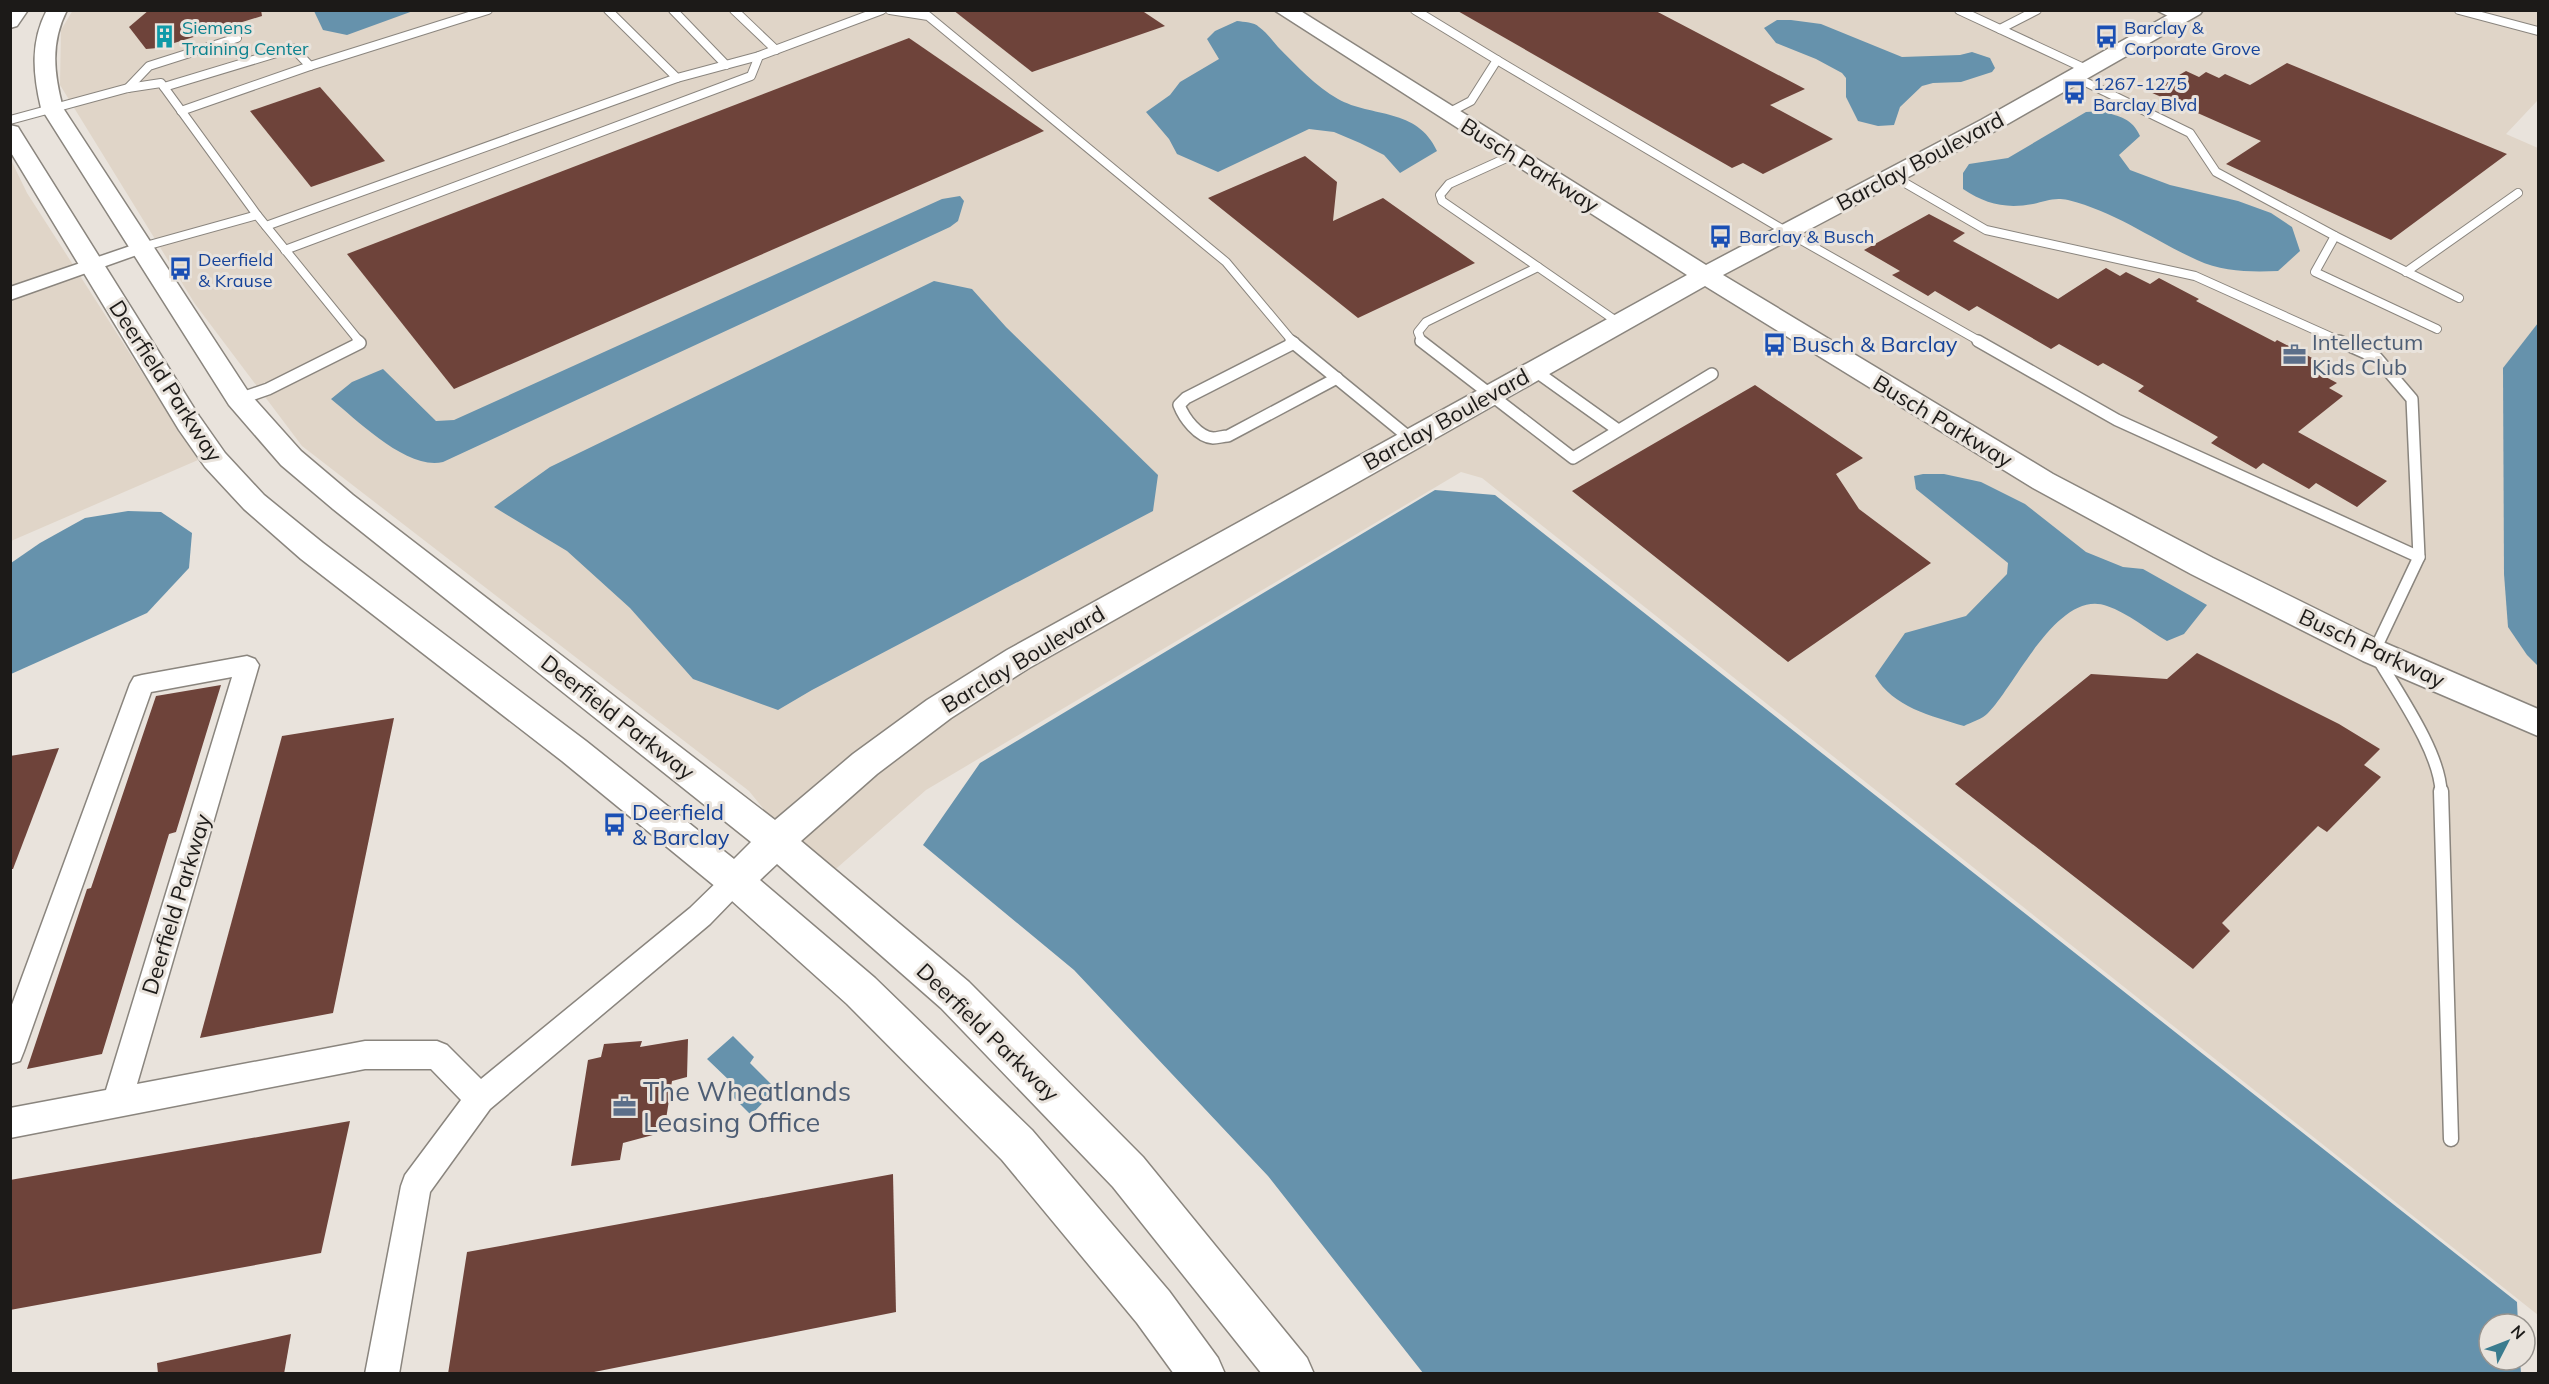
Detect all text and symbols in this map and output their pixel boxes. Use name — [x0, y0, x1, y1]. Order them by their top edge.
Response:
place label: Siemens Training Center — [182, 16, 309, 60]
place label: Barclay & Corporate Grove — [2124, 16, 2260, 60]
building icon: Siemens Training Center — [151, 24, 177, 50]
bus stop icon: Barclay & Corporate Grove — [2093, 24, 2119, 50]
place label: 1267-1275 Barclay Blvd — [2093, 72, 2197, 116]
bus stop icon: 1267-1275 Barclay Blvd — [2062, 80, 2088, 106]
street label: Barclay Boulevard — [1831, 105, 2009, 217]
street label: Busch Parkway — [1456, 111, 1605, 219]
bus stop icon: Barclay & Busch — [1708, 223, 1734, 249]
place label: Barclay & Busch — [1739, 225, 1874, 248]
place label: Deerfield & Krause — [198, 248, 273, 292]
bus stop icon: Deerfield & Krause — [167, 256, 193, 282]
street label: Deerfield Parkway — [103, 295, 229, 467]
place label: Intellectum Kids Club — [2312, 328, 2423, 381]
place label: Busch & Barclay — [1792, 330, 1958, 358]
bus stop icon: Busch & Barclay — [1761, 331, 1787, 357]
office icon: Intellectum Kids Club — [2281, 342, 2307, 368]
street label: Barclay Boulevard — [1358, 362, 1534, 476]
street label: Busch Parkway — [1868, 368, 2018, 474]
street label: Barclay Boulevard — [936, 599, 1110, 719]
street label: Busch Parkway — [2295, 602, 2450, 694]
street label: Deerfield Parkway — [536, 648, 701, 786]
place label: Deerfield & Barclay — [632, 798, 730, 851]
street label: Deerfield Parkway — [135, 810, 217, 998]
bus stop icon: Deerfield & Barclay — [601, 812, 627, 838]
street label: Deerfield Parkway — [911, 957, 1065, 1107]
place label: The Wheatlands Leasing Office — [643, 1074, 851, 1139]
office icon: The Wheatlands Leasing Office — [612, 1094, 638, 1120]
north arrow — [2477, 1312, 2537, 1372]
text: N — [2507, 1321, 2530, 1343]

